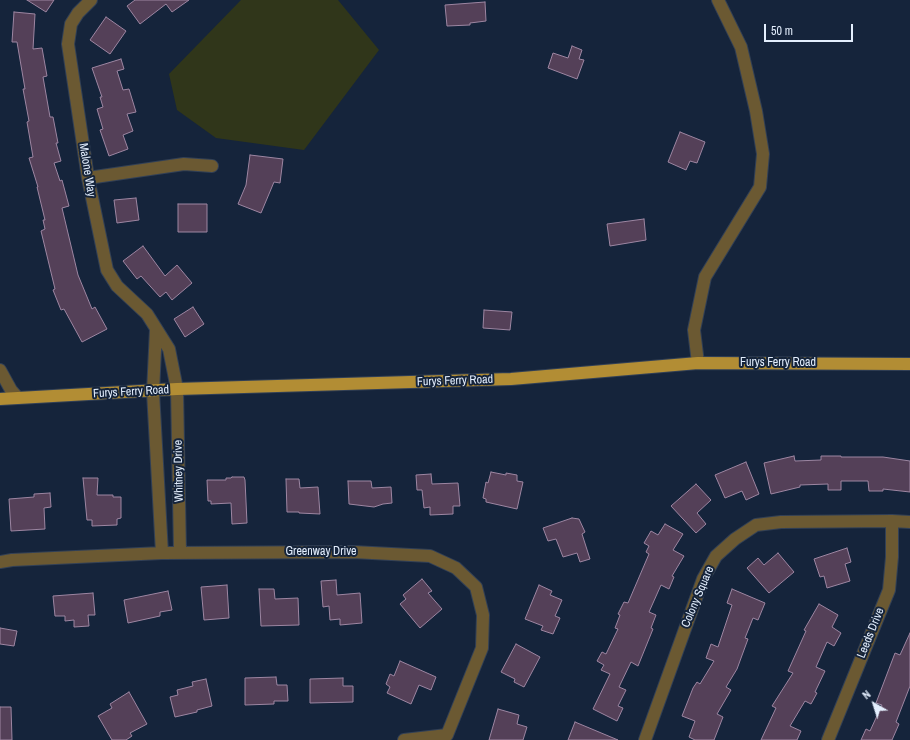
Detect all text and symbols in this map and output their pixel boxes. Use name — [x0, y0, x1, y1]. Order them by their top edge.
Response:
scale bar — [766, 16, 855, 42]
text: 50 m — [771, 23, 793, 39]
street label: Malone Way — [76, 142, 98, 198]
street label: Furys Ferry Road — [740, 356, 816, 370]
street label: Furys Ferry Road — [417, 372, 493, 390]
street label: Furys Ferry Road — [93, 383, 169, 401]
street label: Whitney Drive — [171, 440, 187, 502]
street label: Greenway Drive — [285, 545, 357, 559]
street label: Colony Square — [679, 564, 717, 630]
street label: Leeds Drive — [854, 606, 888, 660]
north arrow — [854, 684, 894, 724]
text: N — [860, 687, 873, 702]

